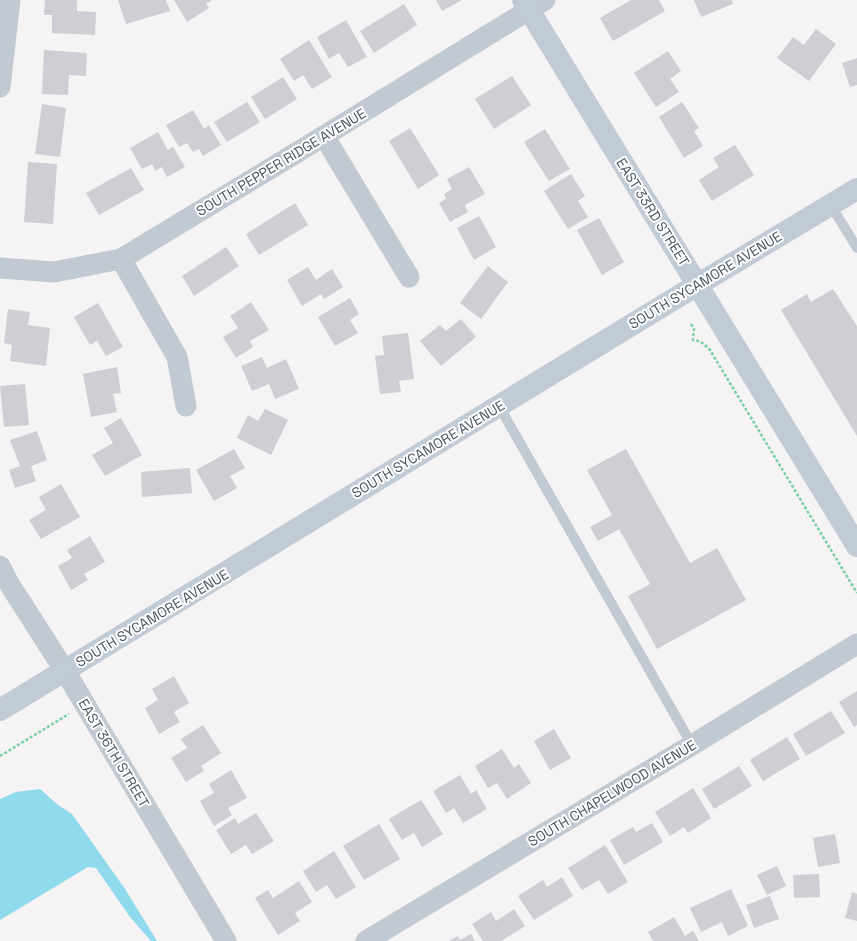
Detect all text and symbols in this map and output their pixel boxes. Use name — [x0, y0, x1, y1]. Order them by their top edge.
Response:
street label: SOUTH PEPPER RIDGE AVENUE — [193, 104, 369, 220]
street label: EAST 33RD STREET — [612, 155, 694, 269]
street label: SOUTH SYCAMORE AVENUE — [625, 227, 785, 333]
street label: SOUTH SYCAMORE AVENUE — [348, 396, 508, 502]
street label: SOUTH SYCAMORE AVENUE — [72, 565, 232, 671]
street label: EAST 36TH STREET — [74, 695, 154, 811]
street label: SOUTH CHAPELWOOD AVENUE — [525, 736, 699, 850]

